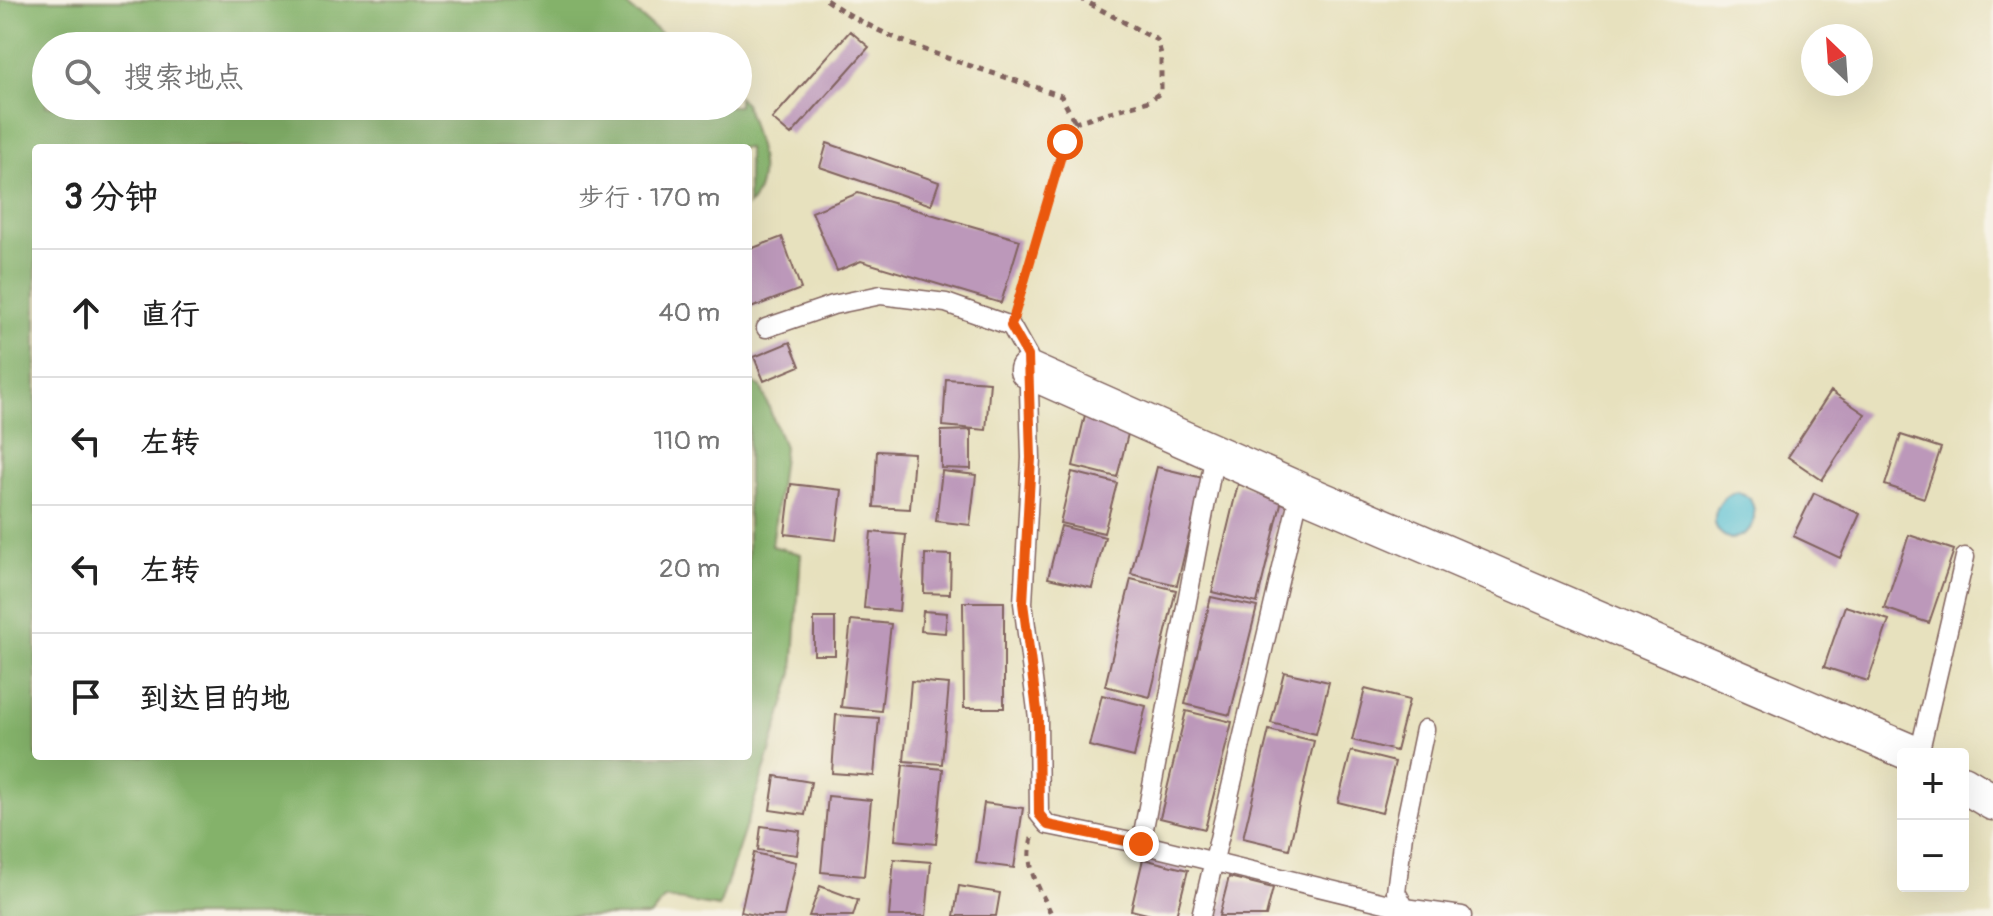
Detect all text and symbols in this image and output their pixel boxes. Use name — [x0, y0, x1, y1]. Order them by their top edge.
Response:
north arrow — [1801, 24, 1873, 96]
search box — [32, 32, 752, 120]
icon: search — [60, 54, 104, 98]
text: 搜索地点 — [124, 59, 244, 96]
route start — [1047, 124, 1083, 160]
text: 3 分钟 — [64, 176, 158, 219]
text: 步行 · 170 m — [578, 182, 720, 214]
icon: ahead — [64, 291, 108, 335]
text: 直行 — [140, 296, 200, 333]
text: 40 m — [658, 297, 720, 329]
icon: left — [64, 419, 108, 463]
text: 左转 — [140, 424, 200, 461]
text: 110 m — [653, 425, 720, 457]
icon: left — [64, 547, 108, 591]
text: 左转 — [140, 552, 200, 589]
text: 20 m — [659, 553, 720, 585]
icon: arrive — [64, 675, 108, 719]
text: 到达目的地 — [140, 680, 290, 717]
map controls — [1897, 748, 1969, 892]
button: + — [1897, 748, 1969, 820]
button: − — [1897, 820, 1969, 892]
route end — [1123, 826, 1159, 862]

